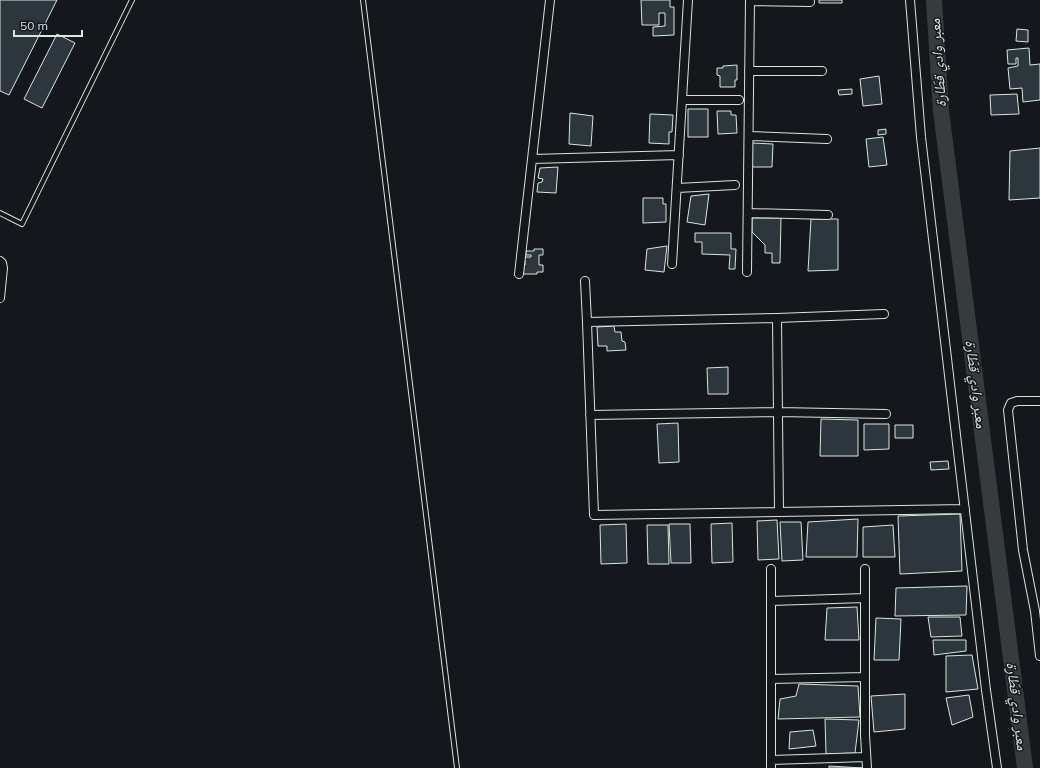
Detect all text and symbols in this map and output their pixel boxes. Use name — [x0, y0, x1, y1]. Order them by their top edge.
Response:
scale bar — [14, 12, 82, 38]
text: 50 m — [20, 18, 48, 33]
water label: معبر وادي قطّارة — [925, 18, 953, 108]
water label: معبر وادي قطّارة — [959, 339, 991, 430]
water label: معبر وادي قطّارة — [1000, 661, 1032, 752]

